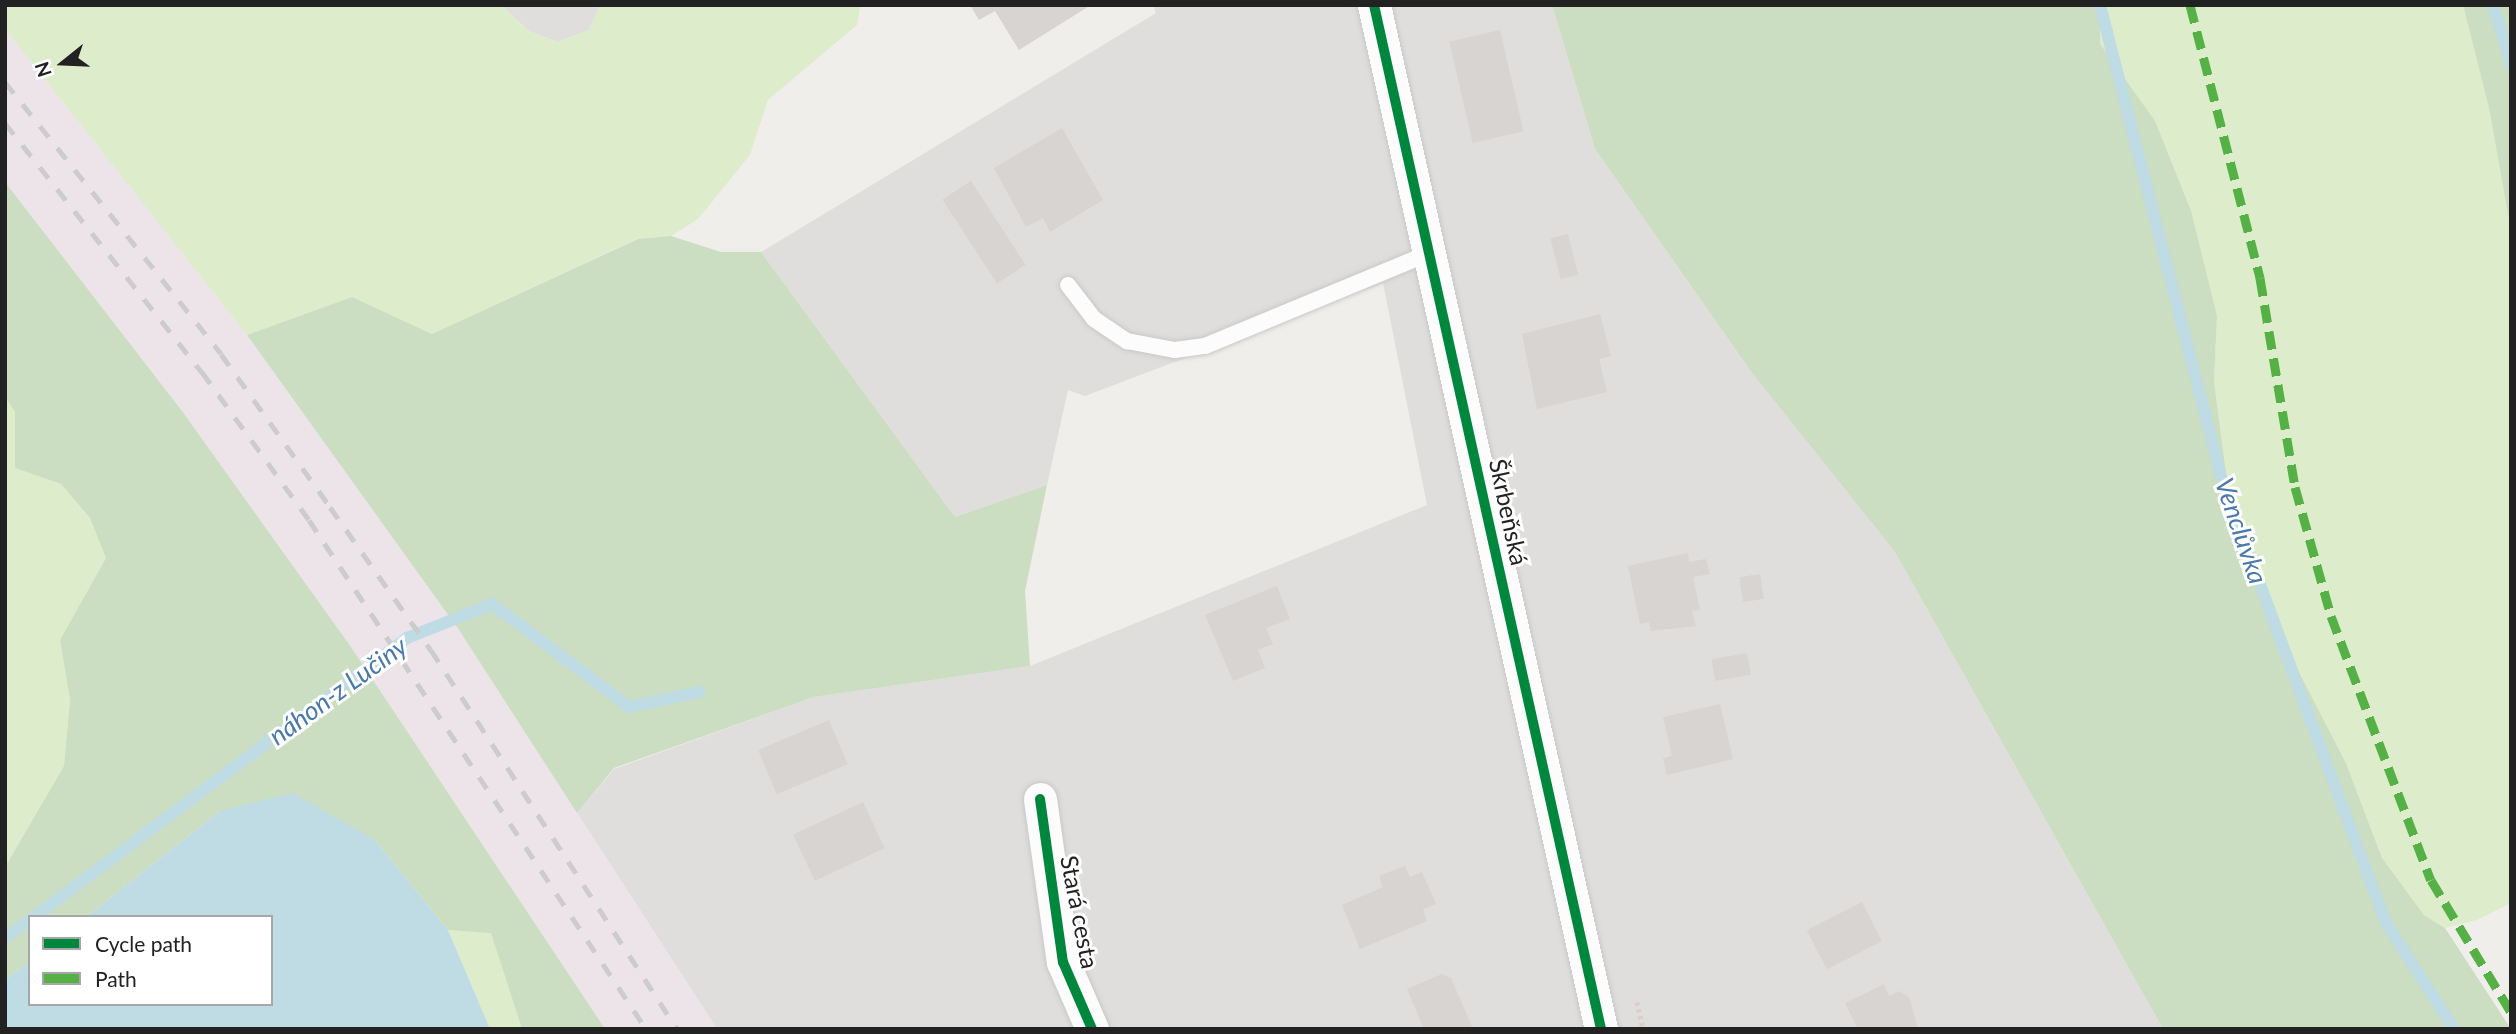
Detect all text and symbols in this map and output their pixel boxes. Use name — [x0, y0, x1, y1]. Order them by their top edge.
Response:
north arrow — [28, 28, 98, 98]
text: N — [29, 59, 56, 80]
street label: Škrbeňská — [1484, 456, 1534, 568]
water label: Venclůvka — [2208, 474, 2274, 588]
water label: náhon-z Lučiny — [263, 630, 413, 752]
street label: Stará cesta — [1055, 853, 1105, 971]
legend — [28, 915, 273, 1006]
text: Cycle path — [95, 931, 192, 956]
text: Path — [95, 966, 137, 991]

